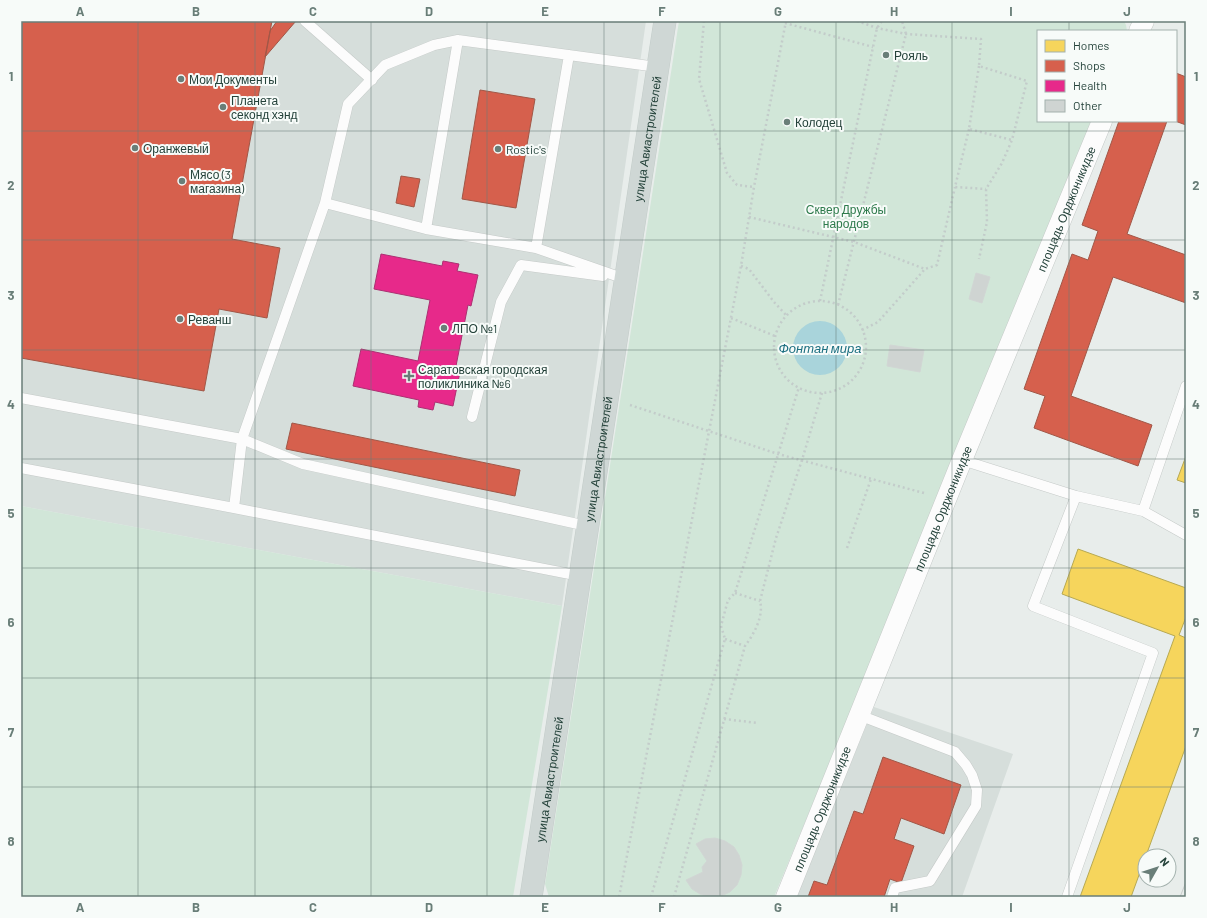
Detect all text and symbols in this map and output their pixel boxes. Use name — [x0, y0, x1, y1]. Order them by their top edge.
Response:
text: A — [76, 3, 85, 19]
text: B — [192, 3, 200, 19]
text: C — [309, 3, 317, 19]
text: D — [425, 3, 433, 19]
text: E — [541, 3, 549, 19]
text: F — [658, 3, 666, 19]
text: G — [774, 3, 782, 19]
text: H — [890, 3, 898, 19]
text: I — [1009, 3, 1013, 19]
text: J — [1123, 3, 1131, 19]
legend — [1037, 30, 1177, 122]
text: Homes — [1073, 38, 1110, 52]
place label: Рояль — [894, 48, 928, 62]
marker: Рояль — [881, 50, 891, 60]
text: Shops — [1073, 58, 1106, 72]
text: 1 — [9, 68, 13, 84]
text: 1 — [1194, 68, 1198, 84]
place label: Мои Документы — [189, 72, 277, 87]
marker: Мои Документы — [176, 74, 186, 84]
street label: улица Авиастроителей — [630, 75, 663, 203]
text: Health — [1073, 78, 1107, 92]
place label: Планета секонд хэнд — [231, 93, 298, 122]
text: Other — [1073, 98, 1103, 112]
marker: Планета секонд хэнд — [218, 102, 228, 112]
place label: Колодец — [795, 115, 843, 130]
marker: Колодец — [782, 117, 792, 127]
place label: Оранжевый — [143, 141, 209, 156]
place label: Rostic's — [506, 142, 546, 156]
marker: Оранжевый — [130, 143, 140, 153]
marker: Rostic's — [493, 144, 503, 154]
street label: площадь Орджоникидзе — [1034, 144, 1098, 273]
place label: Мясо (3 магазина) — [190, 167, 245, 195]
marker: Мясо (3 магазина) — [177, 176, 187, 186]
text: 2 — [7, 177, 15, 193]
text: 2 — [1192, 177, 1200, 193]
park label: Сквер Дружбы народов — [806, 202, 886, 231]
text: 3 — [7, 287, 15, 303]
text: 3 — [1192, 287, 1200, 303]
place label: Реванш — [188, 312, 231, 326]
marker: Реванш — [175, 314, 185, 324]
place label: ЛПО №1 — [452, 321, 497, 335]
marker: ЛПО №1 — [439, 323, 449, 333]
water label: Фонтан мира — [779, 340, 861, 356]
place label: Саратовская городская поликлиника №6 — [418, 362, 547, 390]
marker: Саратовская городская поликлиника №6 — [403, 370, 415, 382]
street label: улица Авиастроителей — [581, 395, 614, 523]
text: 4 — [7, 396, 15, 412]
text: 4 — [1192, 396, 1200, 412]
street label: площадь Орджоникидзе — [911, 443, 974, 573]
text: 5 — [7, 505, 15, 521]
text: 5 — [1192, 505, 1200, 521]
text: 6 — [8, 614, 15, 630]
text: 6 — [1193, 614, 1200, 630]
street label: улица Авиастроителей — [532, 716, 566, 843]
text: 7 — [8, 724, 15, 740]
text: 7 — [1193, 724, 1200, 740]
street label: площадь Орджоникидзе — [790, 744, 853, 874]
text: 8 — [7, 833, 15, 849]
text: 8 — [1192, 833, 1200, 849]
north arrow — [1137, 848, 1177, 888]
text: N — [1158, 854, 1173, 868]
text: A — [76, 899, 85, 915]
text: B — [192, 899, 200, 915]
text: C — [309, 899, 317, 915]
text: D — [425, 899, 433, 915]
text: E — [541, 899, 549, 915]
text: F — [658, 899, 666, 915]
text: G — [774, 899, 782, 915]
text: H — [890, 899, 898, 915]
text: I — [1009, 899, 1013, 915]
text: J — [1123, 899, 1131, 915]

